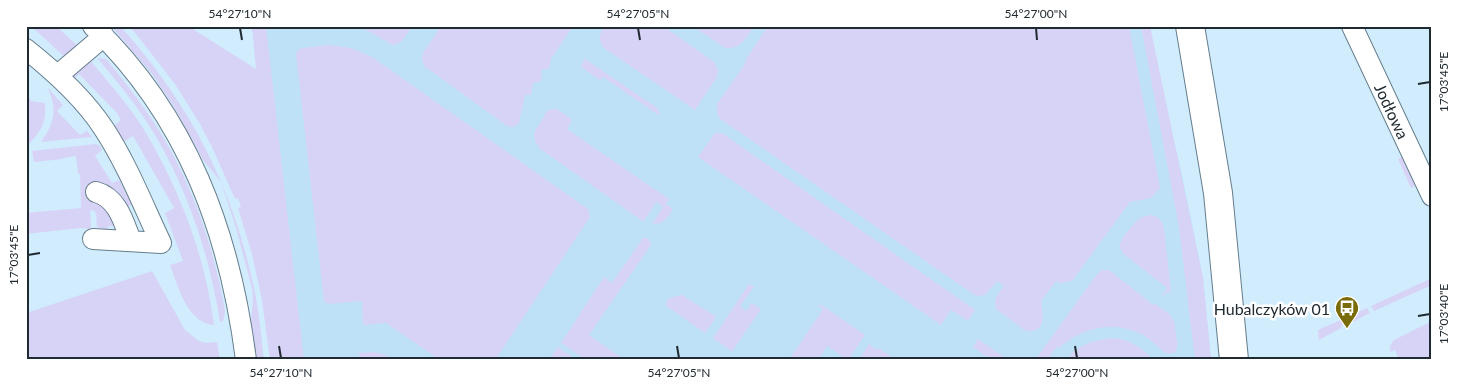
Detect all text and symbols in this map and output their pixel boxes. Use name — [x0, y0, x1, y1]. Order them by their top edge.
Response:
text: 54°27'10"N — [209, 6, 271, 21]
text: 54°27'05"N — [607, 6, 669, 21]
text: 54°27'00"N — [1005, 6, 1067, 21]
text: 17°03'45"E — [1436, 52, 1451, 112]
street label: Jodłowa — [1371, 80, 1413, 142]
text: 17°03'45"E — [6, 225, 21, 285]
text: 17°03'40"E — [1436, 284, 1451, 344]
bus stop icon: Hubalczyków 01 — [1334, 295, 1360, 329]
place label: Hubalczyków 01 — [1214, 299, 1330, 318]
text: 54°27'10"N — [250, 365, 312, 380]
text: 54°27'05"N — [648, 365, 710, 380]
text: 54°27'00"N — [1046, 365, 1108, 380]

